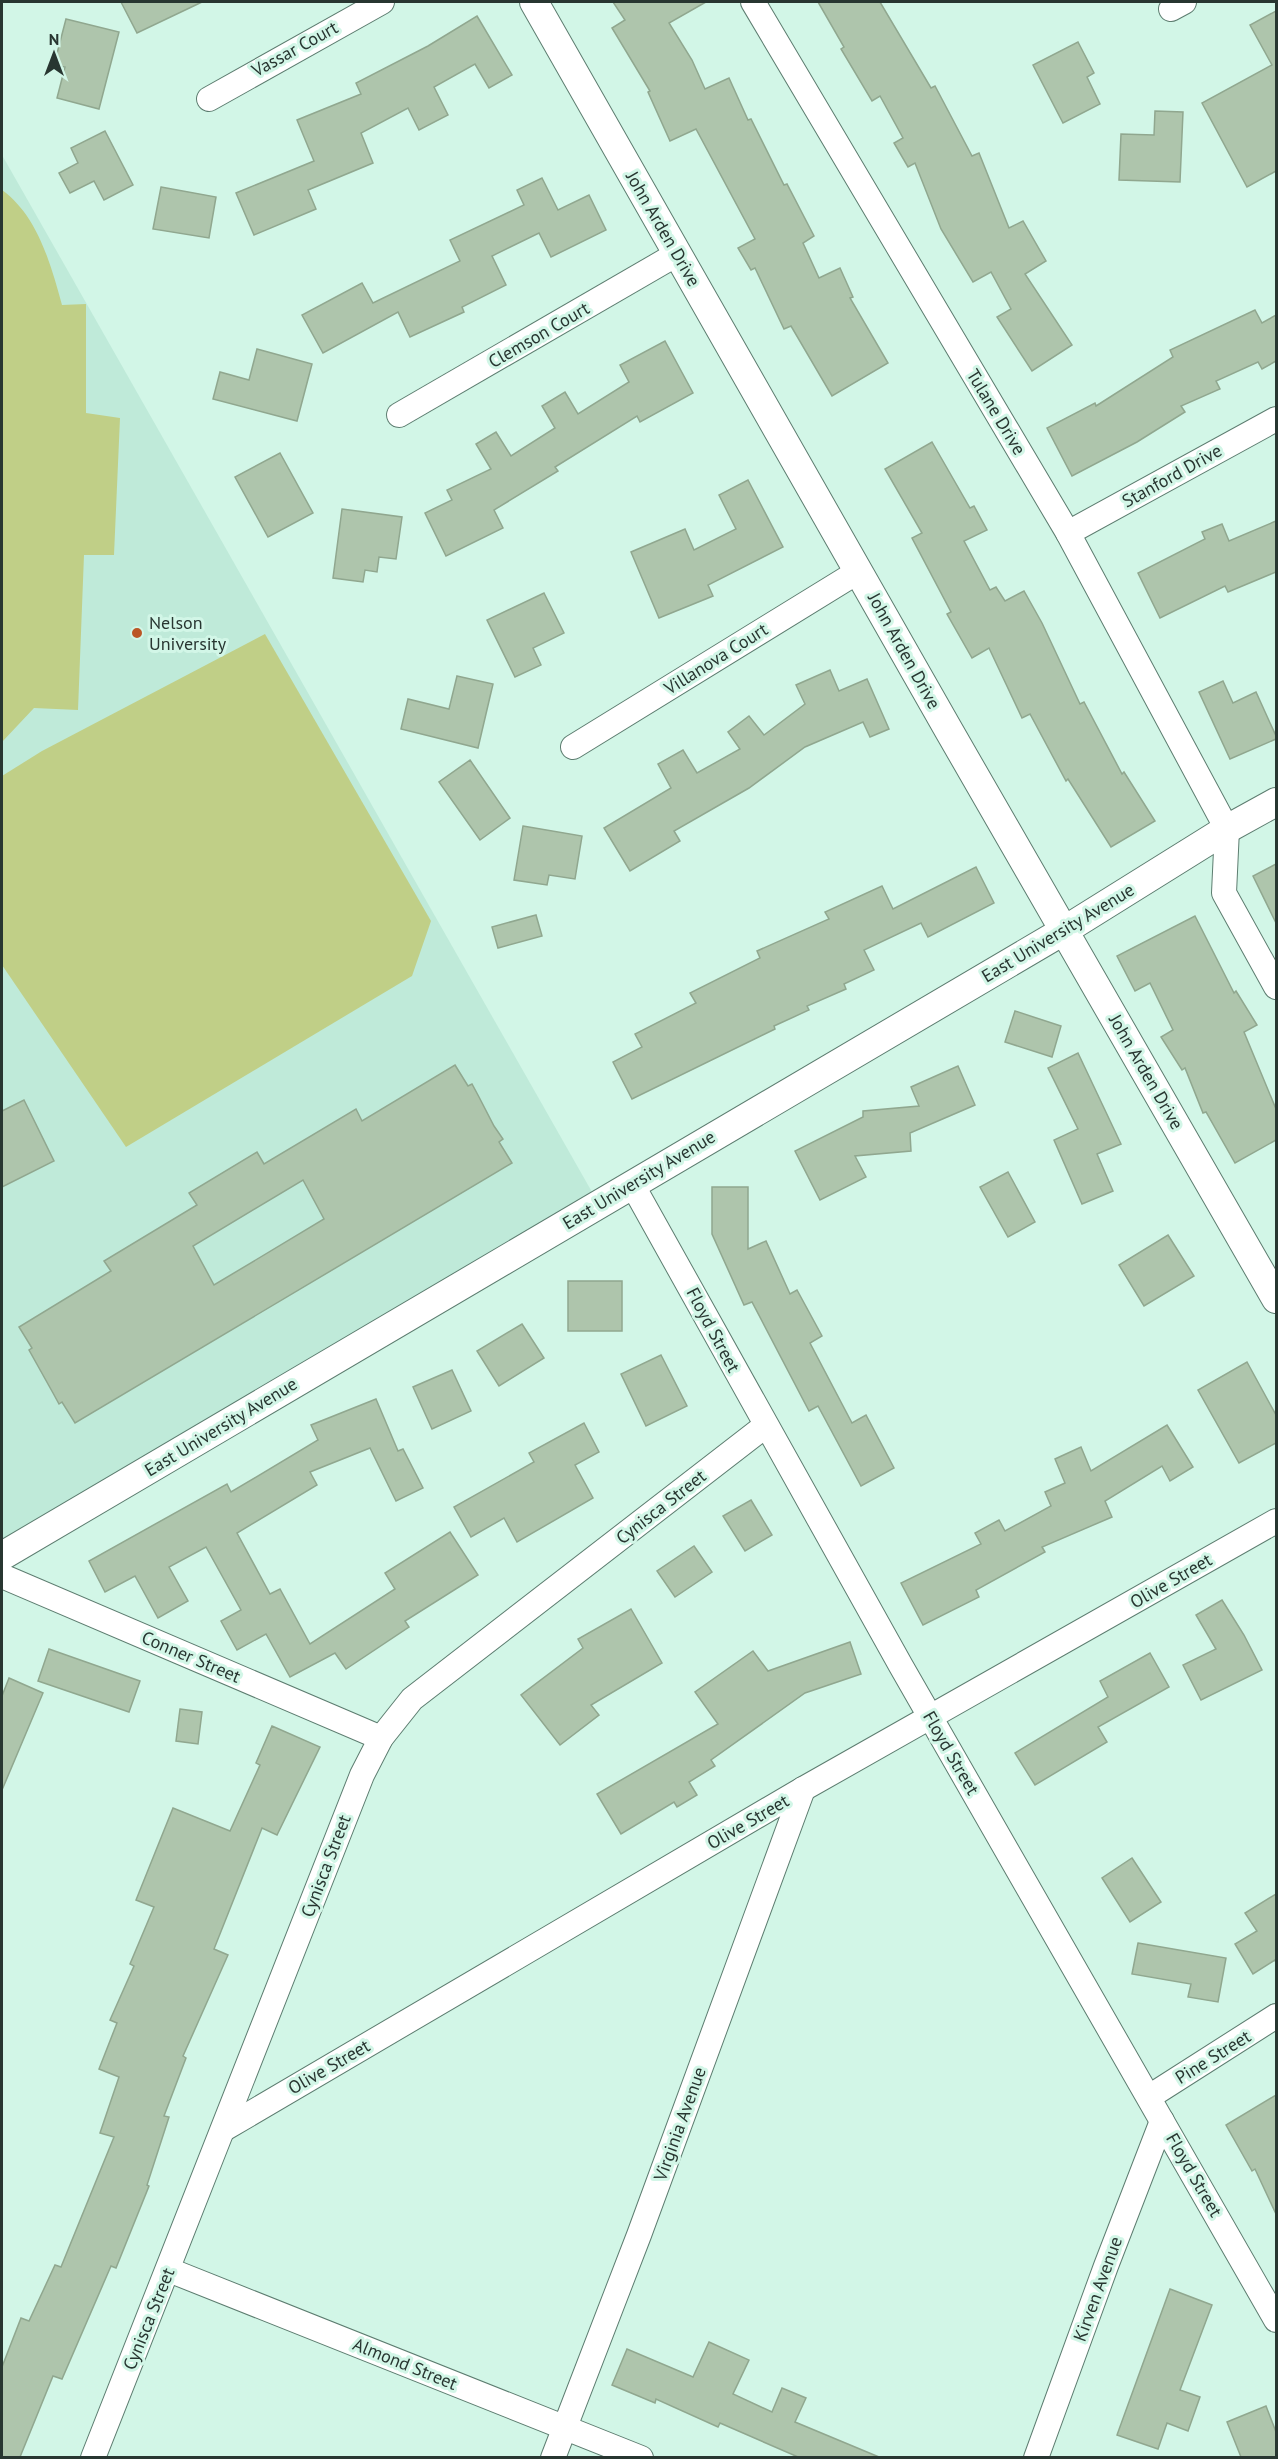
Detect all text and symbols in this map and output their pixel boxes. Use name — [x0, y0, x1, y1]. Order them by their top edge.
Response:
street label: Vassar Court — [247, 15, 342, 82]
north arrow — [24, 24, 84, 84]
text: N — [49, 29, 59, 49]
street label: John Arden Drive — [621, 166, 706, 290]
street label: Clemson Court — [484, 296, 593, 373]
street label: Tulane Drive — [962, 365, 1031, 459]
street label: Stanford Drive — [1118, 439, 1226, 512]
street label: John Arden Drive — [863, 588, 946, 713]
place label: Nelson University — [149, 611, 227, 655]
street label: Villanova Court — [659, 618, 772, 700]
marker: Nelson University — [130, 626, 144, 640]
street label: East University Avenue — [977, 878, 1138, 987]
street label: John Arden Drive — [1104, 1009, 1189, 1133]
street label: East University Avenue — [558, 1125, 719, 1234]
street label: Floyd Street — [681, 1283, 745, 1376]
street label: East University Avenue — [140, 1372, 301, 1481]
street label: Cynisca Street — [611, 1464, 710, 1549]
street label: Olive Street — [1126, 1548, 1216, 1613]
street label: Conner Street — [138, 1625, 244, 1688]
street label: Floyd Street — [918, 1707, 985, 1799]
street label: Olive Street — [703, 1789, 793, 1854]
street label: Cynisca Street — [295, 1811, 356, 1920]
street label: Pine Street — [1171, 2024, 1255, 2089]
street label: Olive Street — [284, 2034, 374, 2099]
street label: Virginia Avenue — [648, 2064, 711, 2185]
street label: Floyd Street — [1161, 2129, 1228, 2221]
street label: Kirven Avenue — [1068, 2233, 1127, 2344]
street label: Cynisca Street — [118, 2264, 179, 2373]
street label: Almond Street — [350, 2332, 461, 2395]

